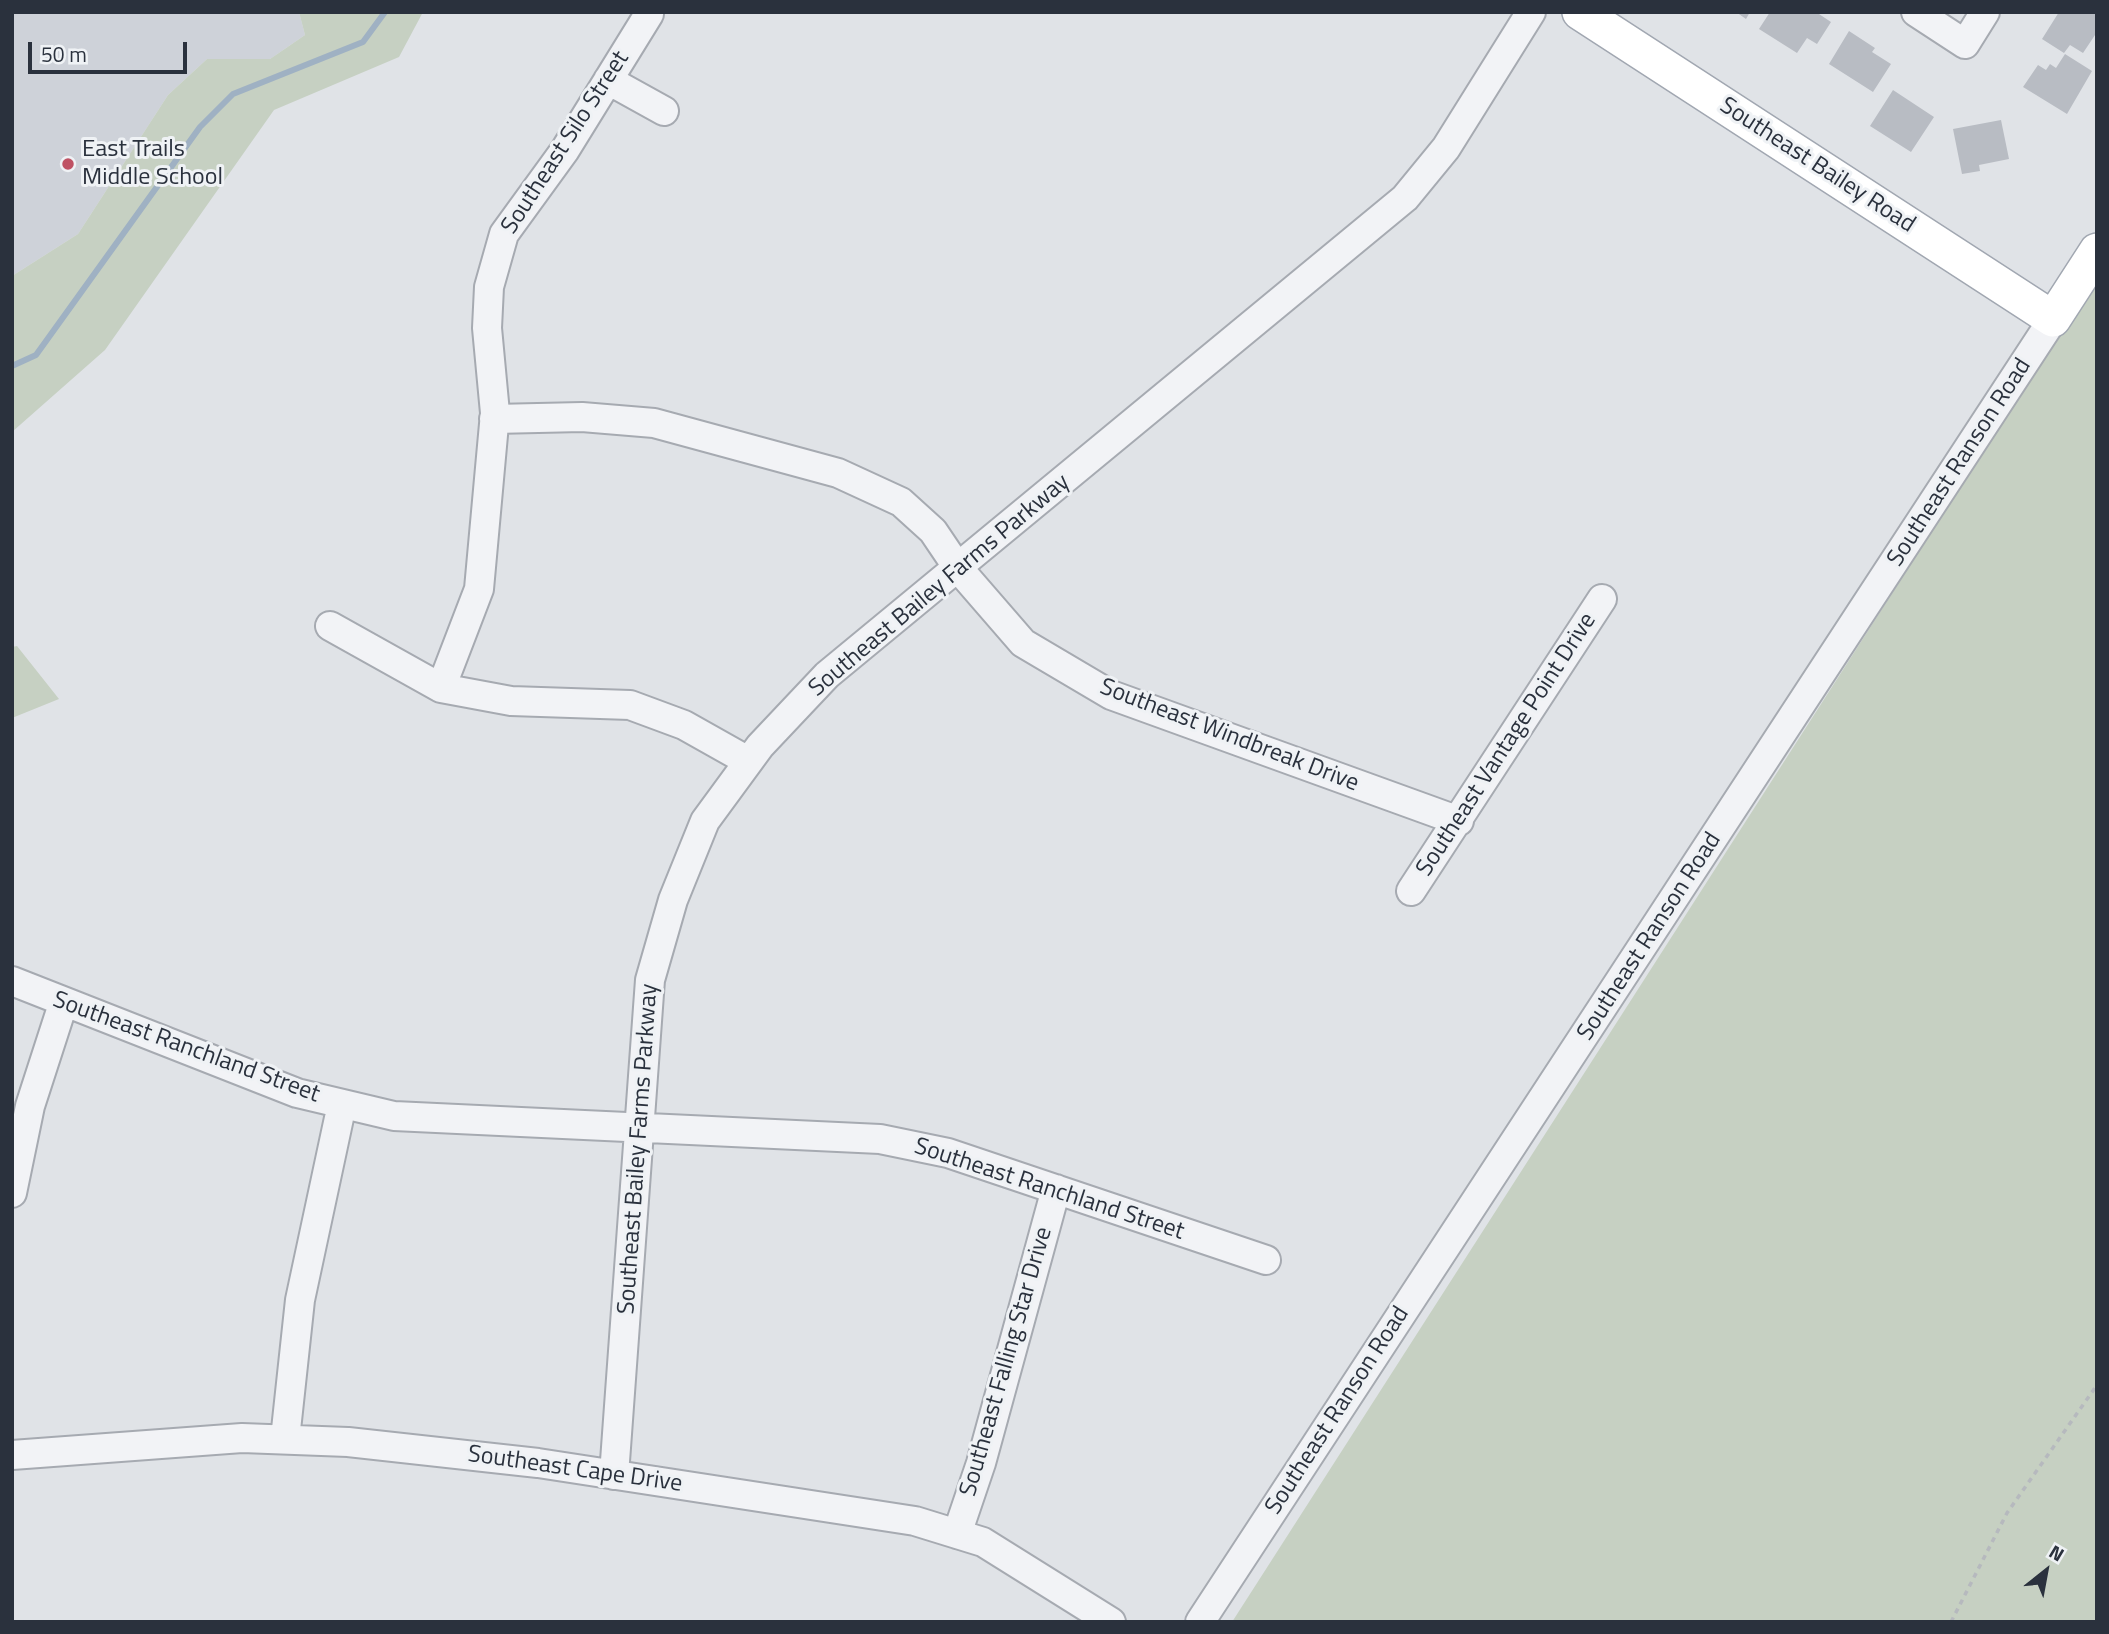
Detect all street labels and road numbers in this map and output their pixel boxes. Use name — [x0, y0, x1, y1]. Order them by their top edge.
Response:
street label: Southeast Silo Street — [496, 46, 636, 240]
street label: Southeast Bailey Road — [1714, 92, 1920, 240]
street label: Southeast Ranson Road — [1882, 354, 2038, 572]
street label: Southeast Bailey Farms Parkway — [804, 468, 1076, 704]
street label: Southeast Vantage Point Drive — [1411, 608, 1603, 882]
street label: Southeast Windbreak Drive — [1095, 673, 1363, 799]
street label: Southeast Ranson Road — [1572, 828, 1728, 1046]
street label: Southeast Bailey Farms Parkway — [613, 983, 665, 1315]
street label: Southeast Ranchland Street — [49, 986, 323, 1110]
street label: Southeast Ranchland Street — [910, 1133, 1188, 1247]
street label: Southeast Falling Star Drive — [955, 1224, 1059, 1500]
street label: Southeast Ranson Road — [1260, 1302, 1416, 1520]
street label: Southeast Cape Drive — [466, 1441, 684, 1499]

